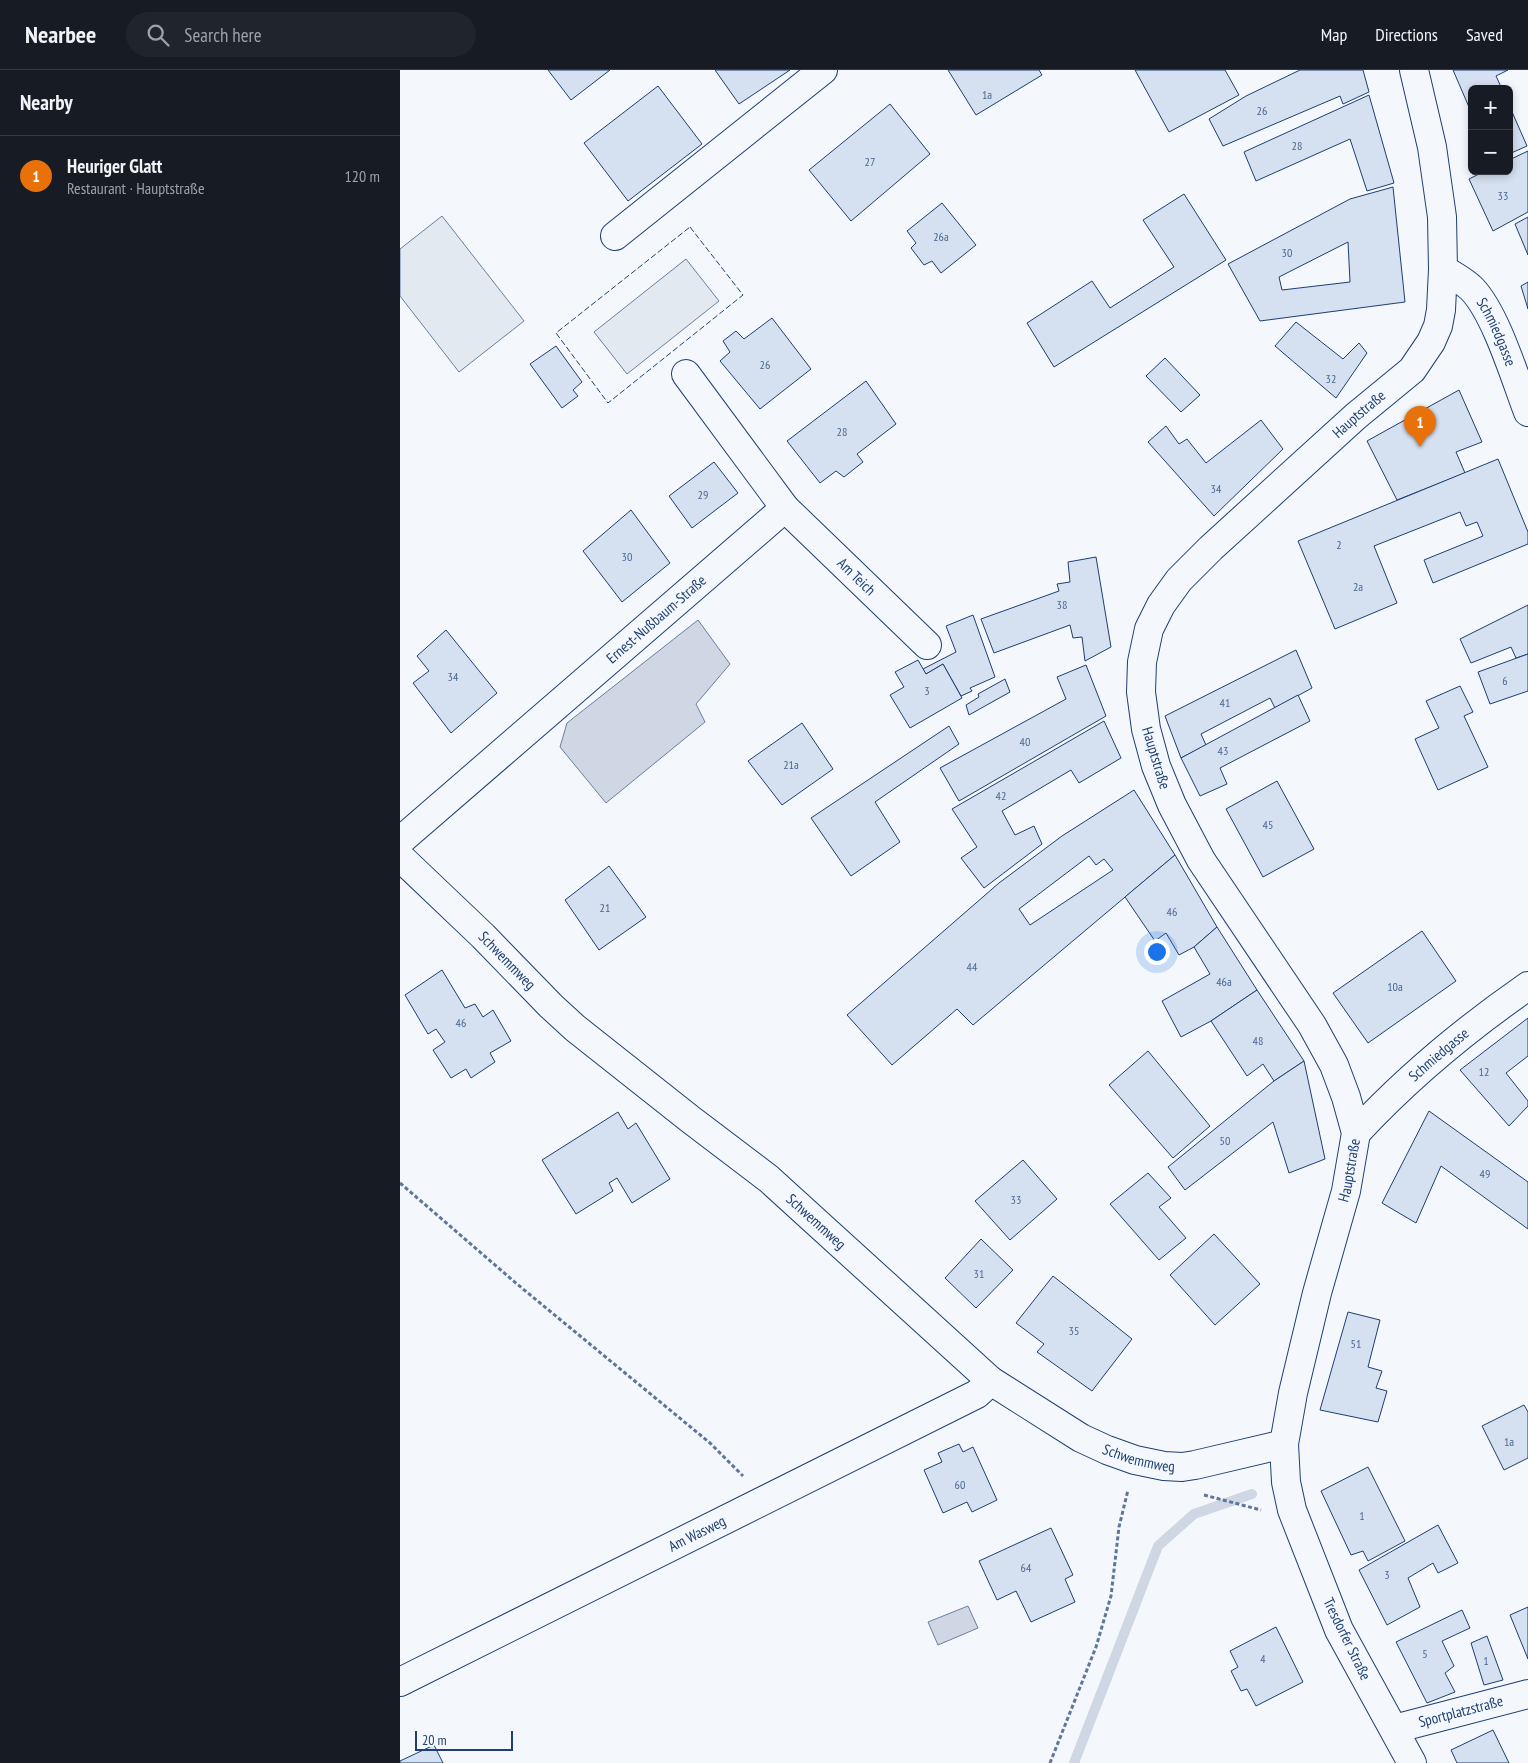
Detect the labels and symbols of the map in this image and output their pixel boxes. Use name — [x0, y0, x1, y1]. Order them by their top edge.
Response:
house number: 1a — [982, 87, 992, 102]
house number: 26 — [1257, 103, 1267, 118]
house number: 28 — [1292, 138, 1302, 153]
house number: 27 — [865, 154, 875, 169]
house number: 33 — [1498, 188, 1508, 203]
house number: 26a — [933, 229, 949, 244]
house number: 30 — [1282, 245, 1292, 260]
street label: Schmiedgasse — [1473, 294, 1521, 369]
house number: 26 — [760, 357, 770, 372]
house number: 32 — [1326, 371, 1336, 386]
street label: Hauptstraße — [1328, 386, 1389, 442]
pin: 1 — [1404, 406, 1436, 447]
house number: 28 — [837, 424, 847, 439]
house number: 34 — [1211, 481, 1222, 496]
house number: 29 — [698, 487, 708, 502]
house number: 2 — [1336, 537, 1342, 552]
house number: 30 — [622, 549, 632, 564]
street label: Am Teich — [833, 553, 880, 599]
street label: Ernest-Nußbaum-Straße — [602, 570, 710, 667]
house number: 2a — [1353, 579, 1363, 594]
house number: 38 — [1057, 597, 1067, 612]
house number: 34 — [448, 669, 459, 684]
house number: 6 — [1502, 673, 1508, 688]
house number: 3 — [924, 683, 930, 698]
house number: 41 — [1220, 695, 1230, 710]
street label: Hauptstraße — [1138, 724, 1175, 791]
house number: 40 — [1020, 734, 1030, 749]
house number: 43 — [1218, 743, 1228, 758]
house number: 21a — [783, 757, 799, 772]
house number: 42 — [996, 788, 1006, 803]
house number: 45 — [1263, 817, 1273, 832]
house number: 21 — [600, 900, 610, 915]
house number: 46 — [1167, 904, 1177, 919]
street label: Schwemmweg — [475, 927, 540, 994]
your location — [1144, 939, 1170, 965]
house number: 44 — [967, 959, 978, 974]
house number: 46a — [1216, 974, 1232, 989]
house number: 10a — [1387, 979, 1403, 994]
house number: 46 — [456, 1015, 466, 1030]
street label: Schmiedgasse — [1404, 1024, 1472, 1085]
house number: 48 — [1253, 1033, 1263, 1048]
house number: 12 — [1479, 1064, 1489, 1079]
house number: 50 — [1220, 1133, 1230, 1148]
street label: Hauptstraße — [1333, 1137, 1364, 1204]
house number: 49 — [1480, 1166, 1490, 1181]
street label: Schwemmweg — [782, 1189, 850, 1253]
house number: 33 — [1011, 1192, 1021, 1207]
house number: 31 — [974, 1266, 984, 1281]
house number: 35 — [1069, 1323, 1079, 1338]
house number: 51 — [1351, 1336, 1361, 1351]
house number: 1a — [1504, 1434, 1514, 1449]
street label: Schwemmweg — [1100, 1439, 1175, 1476]
house number: 60 — [955, 1477, 965, 1492]
house number: 1 — [1359, 1508, 1365, 1523]
street label: Am Wasweg — [665, 1511, 729, 1556]
house number: 64 — [1021, 1560, 1032, 1575]
house number: 3 — [1384, 1567, 1390, 1582]
street label: Tresdorfer Straße — [1319, 1594, 1376, 1683]
house number: 5 — [1422, 1646, 1428, 1661]
house number: 4 — [1260, 1651, 1266, 1666]
house number: 1 — [1483, 1653, 1489, 1668]
street label: Sportplatzstraße — [1416, 1691, 1505, 1731]
scale bar — [415, 1728, 512, 1751]

